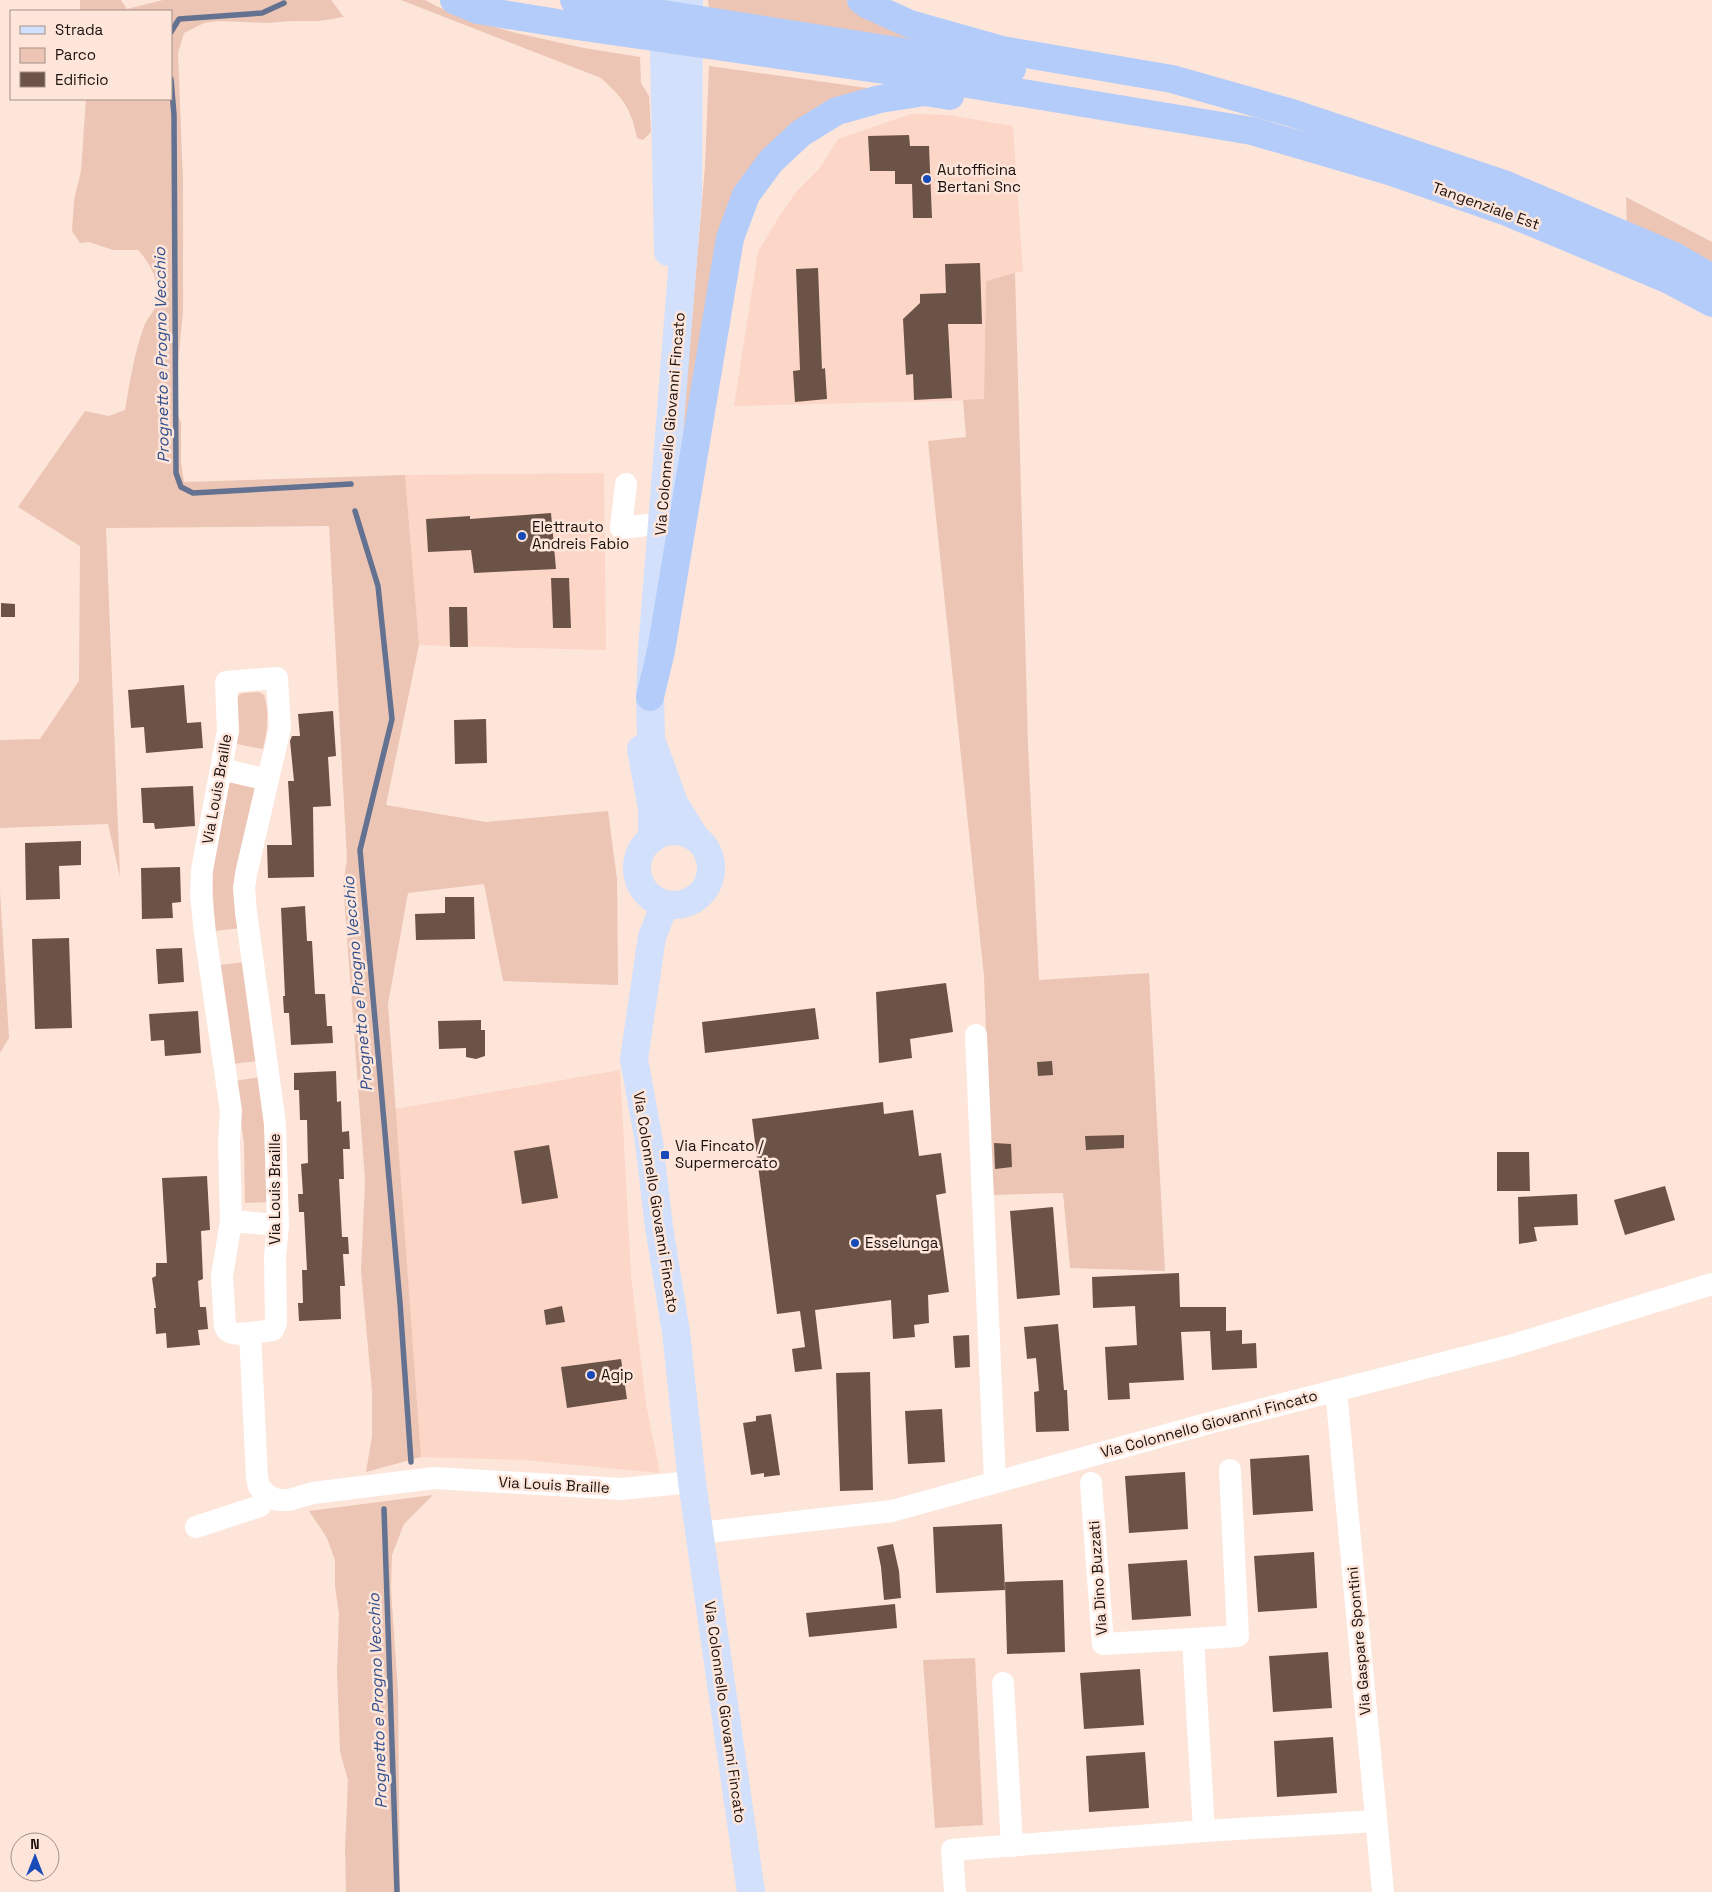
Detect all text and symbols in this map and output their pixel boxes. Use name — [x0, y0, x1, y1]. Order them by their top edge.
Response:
legend — [10, 10, 172, 100]
text: Strada — [55, 20, 104, 39]
text: Parco — [55, 45, 96, 64]
text: Edificio — [55, 70, 109, 89]
place label: Autofficina Bertani Snc — [937, 160, 1021, 196]
marker: Autofficina Bertani Snc — [921, 173, 933, 185]
street label: Tangenziale Est — [1430, 177, 1542, 234]
water label: Prognetto e Progno Vecchio — [149, 246, 174, 463]
street label: Via Colonnello Giovanni Fincato — [650, 312, 689, 536]
place label: Elettrauto Andreis Fabio — [532, 517, 629, 553]
marker: Elettrauto Andreis Fabio — [516, 530, 528, 542]
street label: Via Louis Braille — [197, 732, 236, 845]
water label: Prognetto e Progno Vecchio — [338, 875, 377, 1092]
street label: Via Colonnello Giovanni Fincato — [630, 1090, 683, 1314]
street label: Via Louis Braille — [265, 1133, 284, 1245]
place label: Via Fincato / Supermercato — [675, 1136, 778, 1172]
marker: Via Fincato / Supermercato — [659, 1149, 671, 1161]
place label: Esselunga — [865, 1233, 939, 1252]
marker: Esselunga — [849, 1237, 861, 1249]
place label: Agip — [601, 1365, 633, 1384]
marker: Agip — [585, 1369, 597, 1381]
street label: Via Colonnello Giovanni Fincato — [1098, 1385, 1319, 1462]
street label: Via Louis Braille — [498, 1472, 610, 1497]
street label: Via Dino Buzzati — [1084, 1520, 1111, 1636]
street label: Via Gaspare Spontini — [1343, 1566, 1374, 1716]
water label: Prognetto e Progno Vecchio — [363, 1592, 392, 1809]
street label: Via Colonnello Giovanni Fincato — [701, 1600, 750, 1824]
north arrow — [10, 1832, 60, 1882]
text: N — [30, 1835, 40, 1853]

